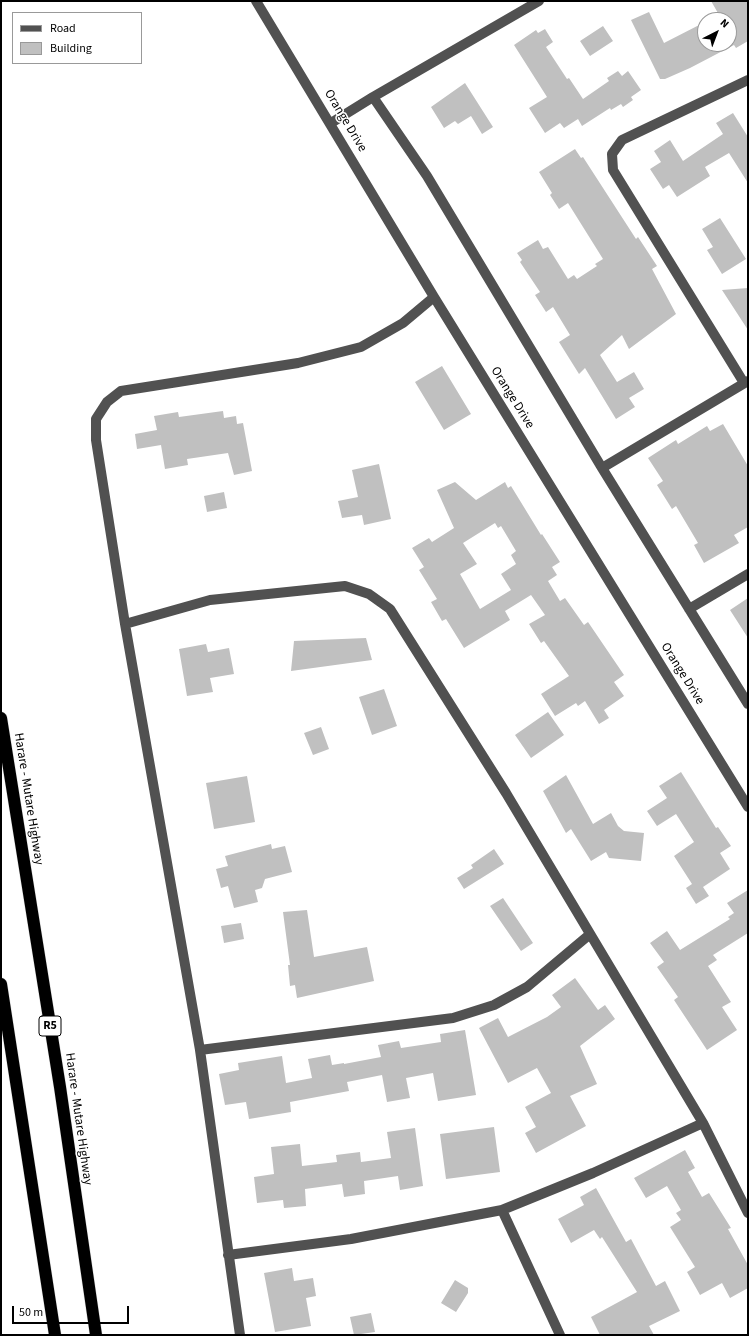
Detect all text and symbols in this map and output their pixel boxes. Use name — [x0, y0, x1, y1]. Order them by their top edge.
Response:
legend — [12, 12, 142, 64]
north arrow — [697, 12, 737, 52]
text: N — [717, 15, 732, 31]
text: Road — [50, 20, 76, 37]
text: Building — [50, 40, 92, 57]
street label: Orange Drive — [320, 87, 370, 155]
street label: Orange Drive — [487, 364, 537, 432]
street label: Orange Drive — [657, 640, 707, 708]
street label: Harare - Mutare Highway — [10, 732, 46, 866]
road number: R5 — [39, 1016, 61, 1036]
street label: Harare - Mutare Highway — [61, 1052, 95, 1186]
scale bar — [14, 1298, 131, 1324]
text: 50 m — [19, 1304, 43, 1321]

